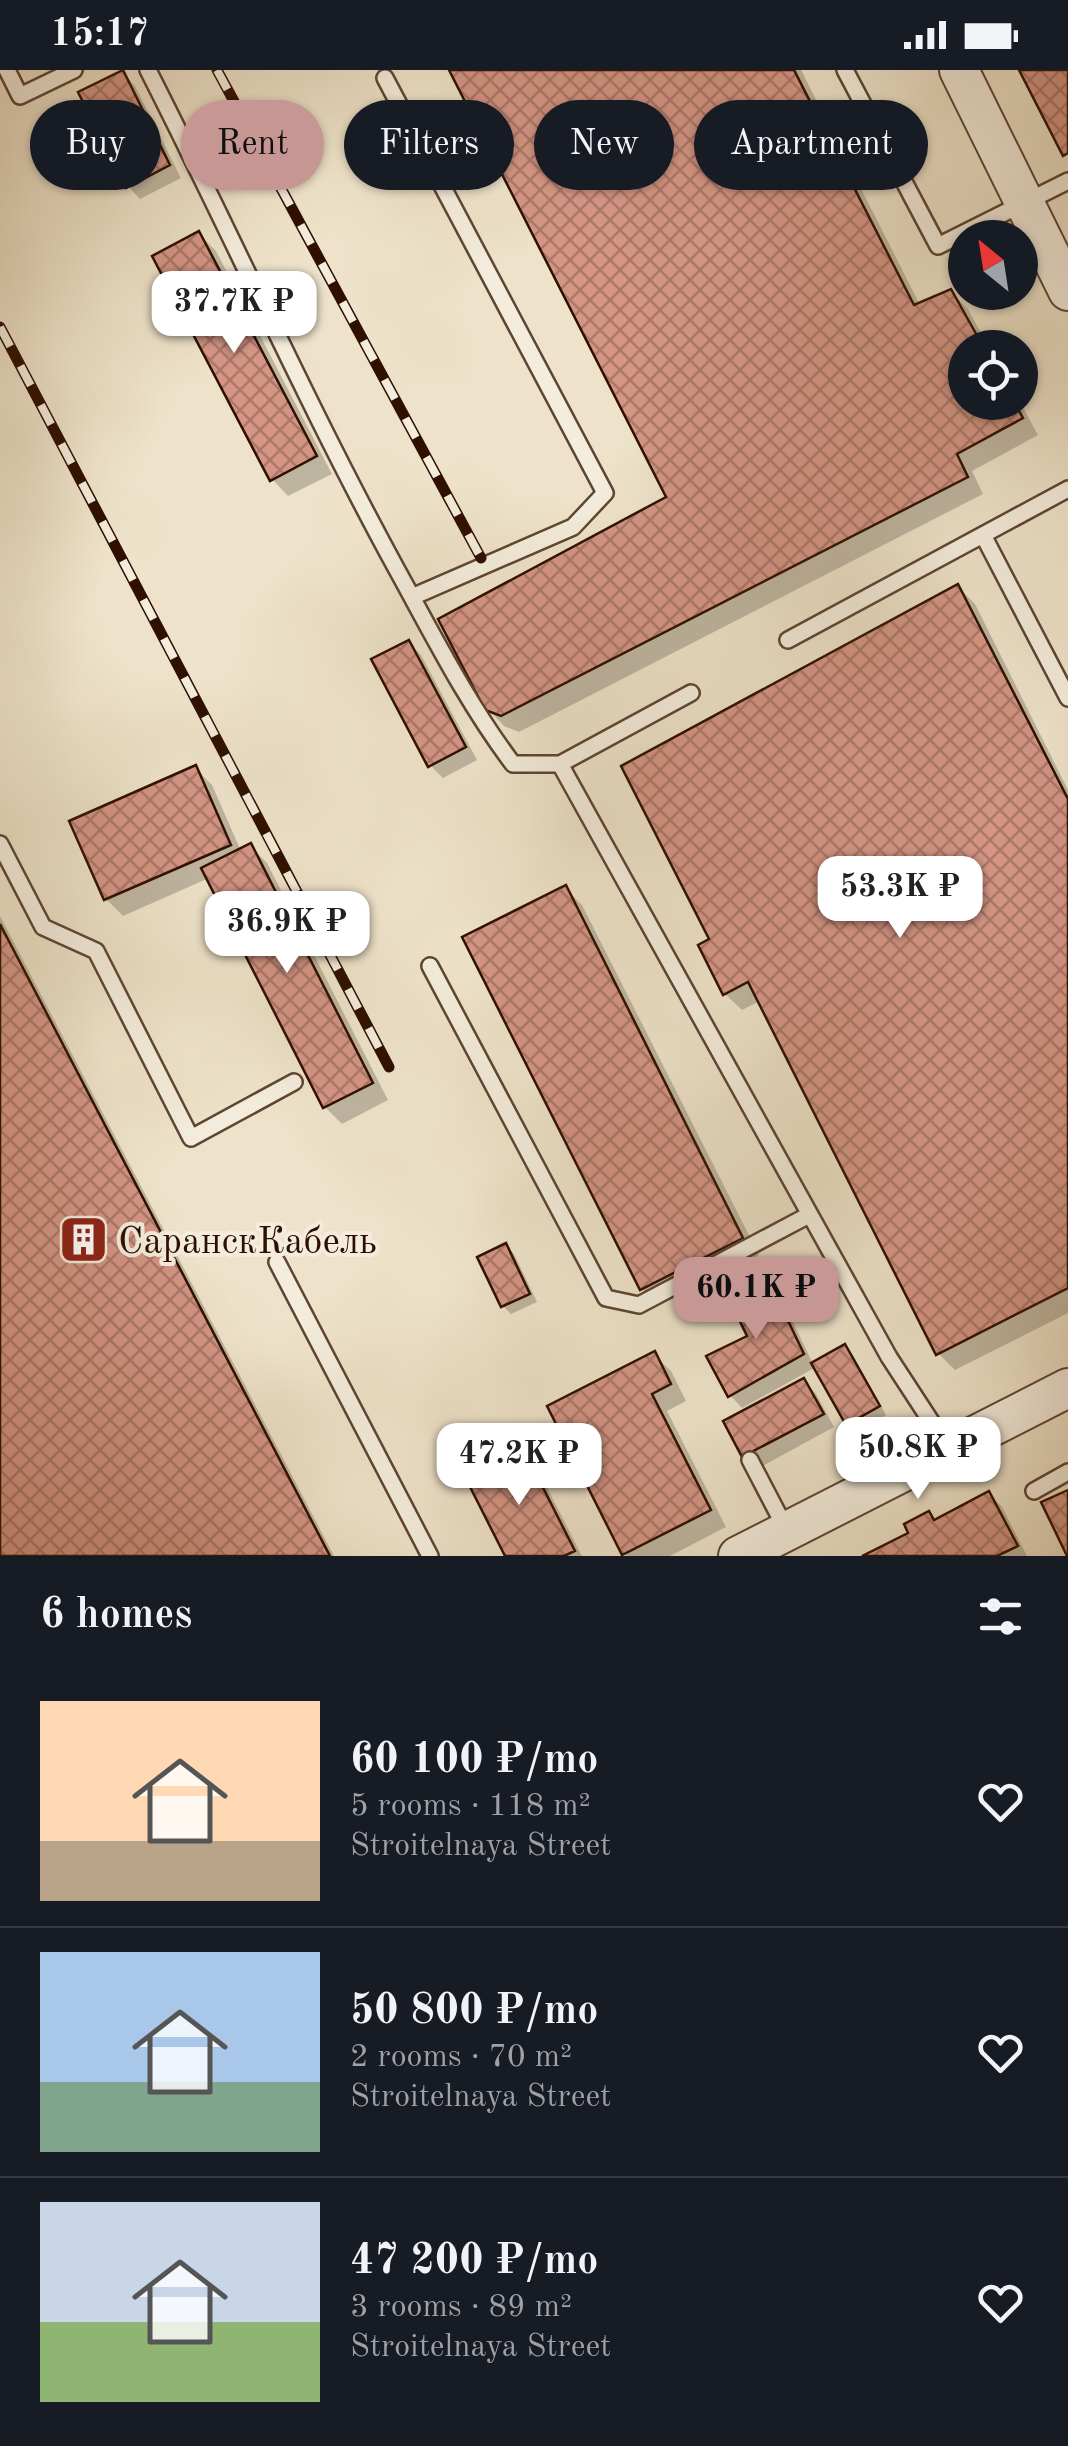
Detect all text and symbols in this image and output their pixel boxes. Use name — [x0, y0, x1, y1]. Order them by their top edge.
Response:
text: 15:17 — [50, 16, 149, 54]
chip: Buy — [30, 100, 161, 190]
chip: Rent — [181, 100, 324, 190]
chip: Filters — [344, 100, 514, 190]
chip: New — [534, 100, 674, 190]
chip: Apartment — [694, 100, 928, 190]
north arrow — [948, 220, 1038, 310]
map controls — [948, 220, 1038, 420]
pin: 37.7K ₽ — [142, 271, 326, 356]
text: 37.7K ₽ — [174, 287, 294, 319]
button: locate — [948, 330, 1038, 420]
pin: 53.3K ₽ — [808, 856, 992, 941]
text: 53.3K ₽ — [840, 872, 960, 904]
pin: 36.9K ₽ — [195, 891, 379, 976]
text: 36.9K ₽ — [227, 907, 347, 939]
building icon: СаранскКабель — [57, 1214, 109, 1266]
place label: СаранскКабель — [118, 1224, 377, 1262]
pin: 60.1K ₽ — [664, 1257, 848, 1342]
text: 60.1K ₽ — [696, 1273, 816, 1305]
pin: 50.8K ₽ — [826, 1417, 1010, 1502]
pin: 47.2K ₽ — [427, 1423, 611, 1508]
text: 50.8K ₽ — [858, 1433, 978, 1465]
text: 47.2K ₽ — [459, 1439, 579, 1471]
icon: filters — [973, 1589, 1028, 1644]
text: 6 homes — [40, 1595, 192, 1637]
text: 60 100 ₽/mo — [350, 1740, 598, 1782]
icon: home — [120, 1741, 240, 1861]
icon: heart — [973, 1774, 1028, 1829]
text: 5 rooms · 118 m² — [350, 1791, 591, 1823]
text: Stroitelnaya Street — [350, 1831, 611, 1863]
text: 50 800 ₽/mo — [350, 1991, 598, 2033]
icon: home — [120, 1992, 240, 2112]
icon: heart — [973, 2025, 1028, 2080]
text: 2 rooms · 70 m² — [350, 2042, 572, 2074]
text: Stroitelnaya Street — [350, 2082, 611, 2114]
text: 47 200 ₽/mo — [350, 2241, 598, 2283]
icon: home — [120, 2242, 240, 2362]
icon: heart — [973, 2275, 1028, 2330]
text: 3 rooms · 89 m² — [350, 2292, 572, 2324]
text: Stroitelnaya Street — [350, 2332, 611, 2364]

